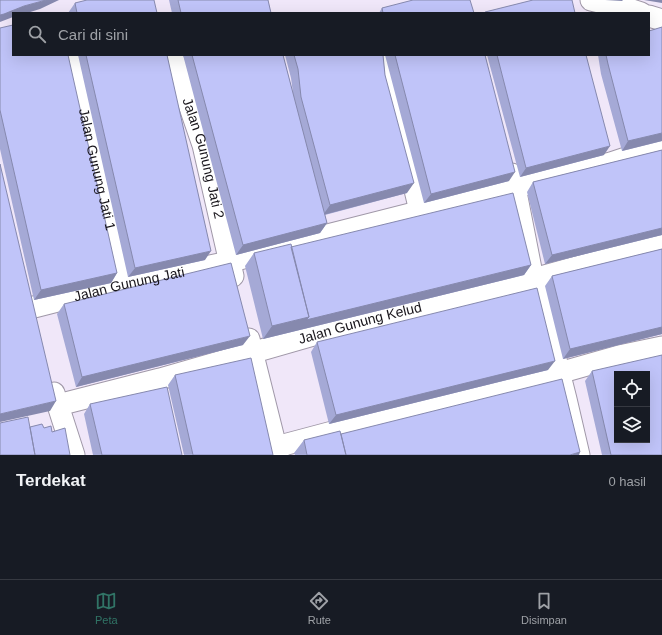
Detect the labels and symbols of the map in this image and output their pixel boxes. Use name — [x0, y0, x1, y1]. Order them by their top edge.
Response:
street label: Jalan Gunung Jati 2 — [179, 96, 228, 220]
street label: Jalan Gunung Jati 1 — [76, 107, 119, 232]
street label: Jalan Gunung Jati — [72, 264, 186, 304]
street label: Jalan Gunung Kelud — [296, 299, 423, 347]

